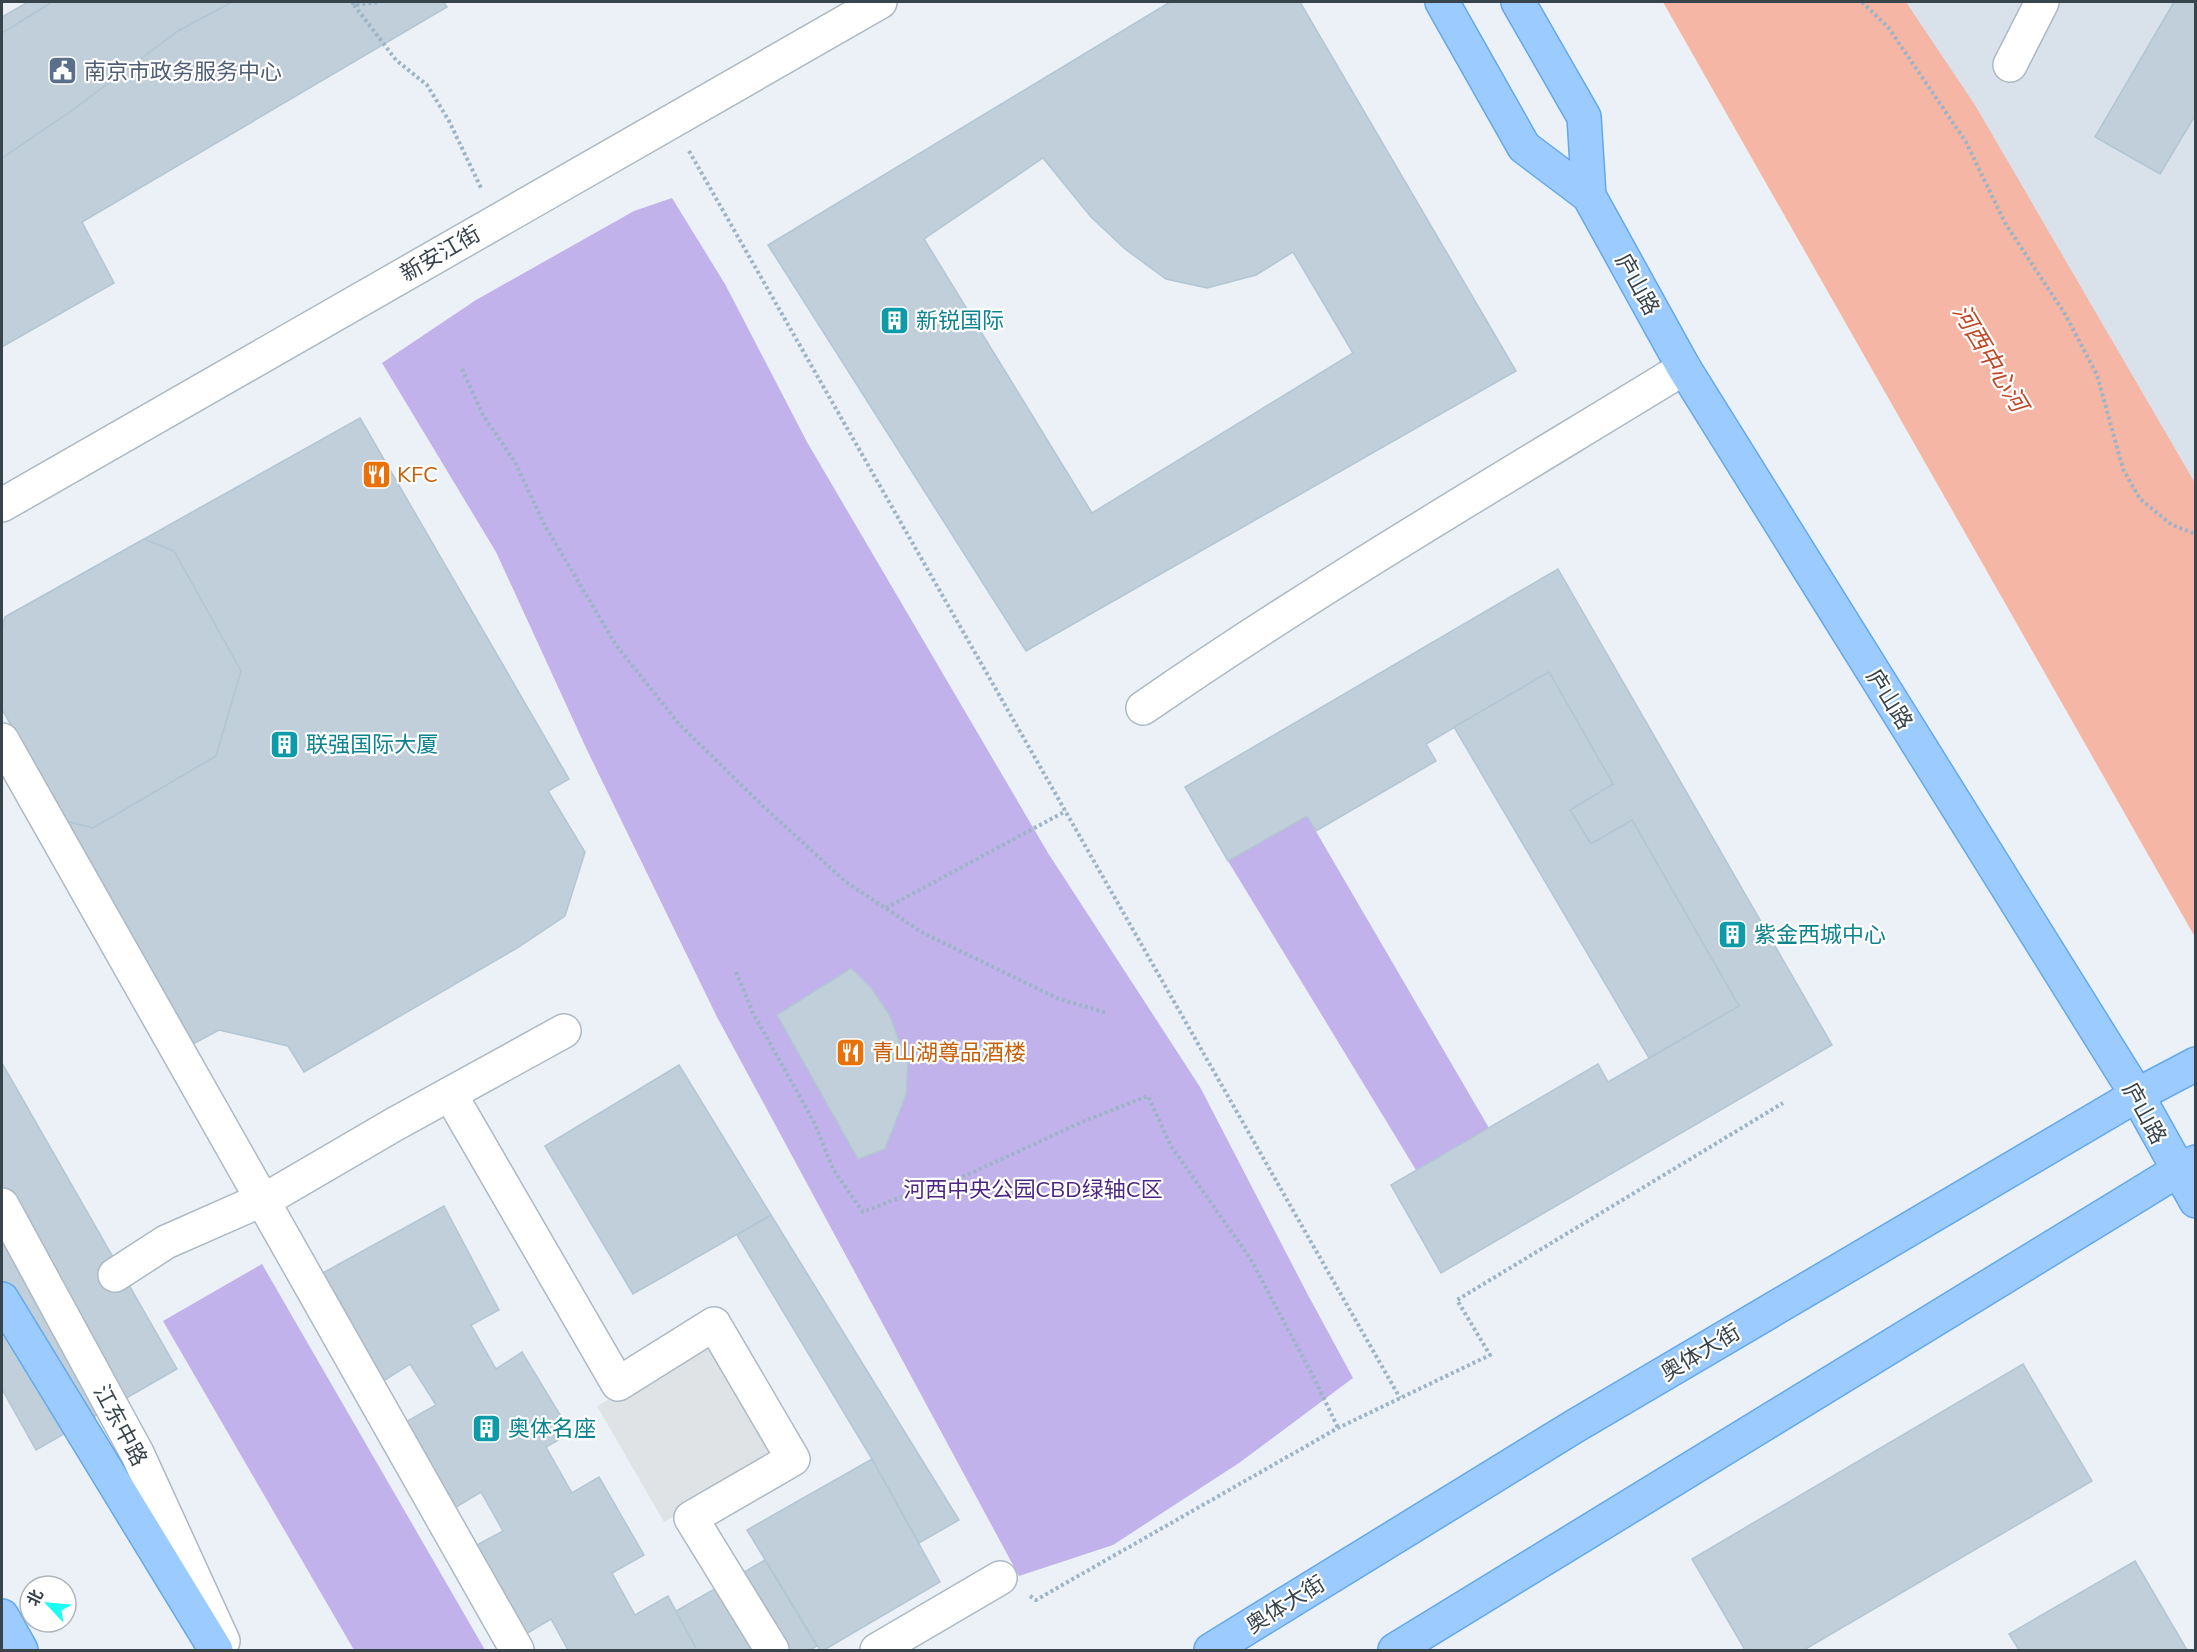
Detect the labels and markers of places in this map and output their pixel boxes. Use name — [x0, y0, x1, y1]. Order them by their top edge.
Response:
public building icon: 南京市政务服务中心 — [47, 55, 79, 87]
place label: 南京市政务服务中心 — [84, 57, 282, 85]
building icon: 新锐国际 — [879, 304, 911, 336]
place label: 新锐国际 — [916, 306, 1004, 334]
restaurant icon: KFC — [360, 458, 392, 490]
place label: KFC — [397, 460, 438, 488]
building icon: 联强国际大厦 — [269, 728, 301, 760]
place label: 联强国际大厦 — [306, 730, 438, 758]
building icon: 紫金西城中心 — [1717, 918, 1749, 950]
place label: 紫金西城中心 — [1754, 920, 1886, 948]
restaurant icon: 青山湖尊品酒楼 — [835, 1036, 867, 1068]
place label: 青山湖尊品酒楼 — [872, 1038, 1026, 1066]
building icon: 奥体名座 — [471, 1412, 503, 1444]
place label: 奥体名座 — [508, 1414, 596, 1442]

